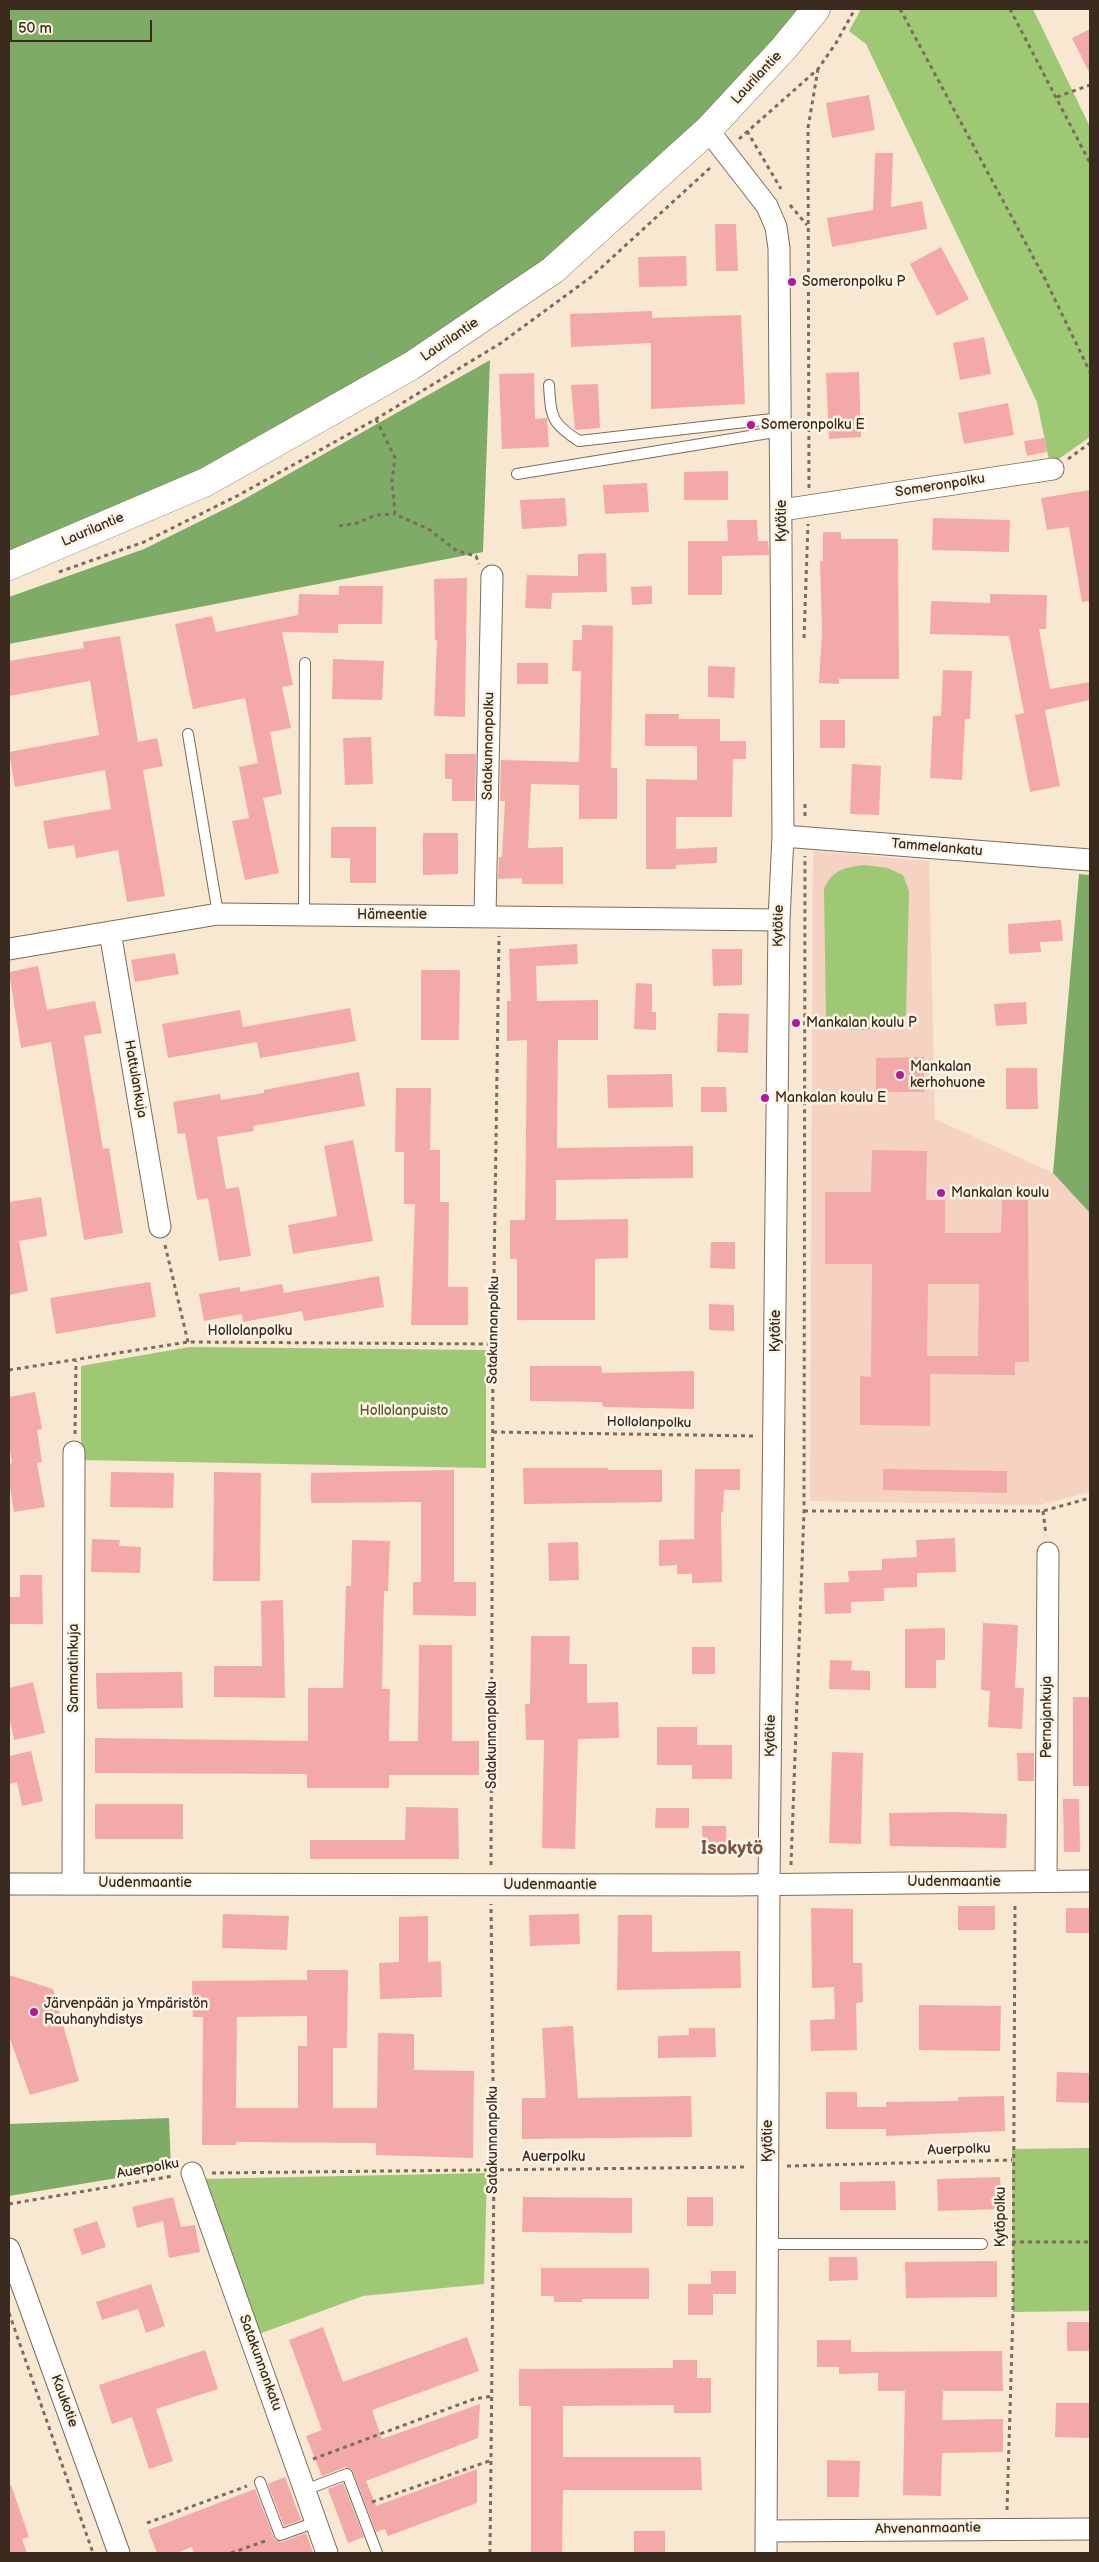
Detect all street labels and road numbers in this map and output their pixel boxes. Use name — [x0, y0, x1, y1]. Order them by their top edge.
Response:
street label: Laurilantie — [728, 48, 786, 108]
street label: Laurilantie — [418, 314, 482, 366]
street label: Someronpolku — [894, 471, 986, 501]
street label: Kytötie — [774, 500, 790, 542]
street label: Laurilantie — [59, 509, 127, 551]
street label: Satakunnanpolku — [480, 692, 498, 800]
street label: Tammelankatu — [891, 836, 983, 860]
street label: Kytötie — [770, 905, 788, 947]
street label: Hämeentie — [357, 907, 427, 923]
street label: Hattulankuja — [120, 1039, 150, 1119]
street label: Satakunnanpolku — [485, 1276, 503, 1384]
street label: Kytötie — [768, 1310, 784, 1352]
street label: Hollolanpolku — [208, 1323, 292, 1339]
street label: Hollolanpolku — [606, 1414, 692, 1432]
street label: Sammatinkuja — [66, 1624, 82, 1712]
street label: Pernajankuja — [1039, 1676, 1055, 1758]
street label: Satakunnanpolku — [484, 1681, 500, 1789]
street label: Kytötie — [762, 1715, 780, 1757]
street label: Uudenmaantie — [907, 1874, 1001, 1890]
street label: Uudenmaantie — [98, 1875, 192, 1891]
street label: Uudenmaantie — [503, 1877, 597, 1893]
street label: Satakunnanpolku — [485, 2086, 501, 2194]
street label: Kytötie — [760, 2120, 776, 2162]
street label: Auerpolku — [927, 2140, 991, 2160]
street label: Auerpolku — [522, 2149, 586, 2165]
street label: Auerpolku — [115, 2155, 181, 2183]
street label: Kytöpolku — [993, 2187, 1009, 2247]
street label: Satakunnankatu — [235, 2313, 285, 2413]
street label: Kaukotie — [47, 2372, 81, 2430]
street label: Ahvenanmaantie — [875, 2520, 981, 2538]

